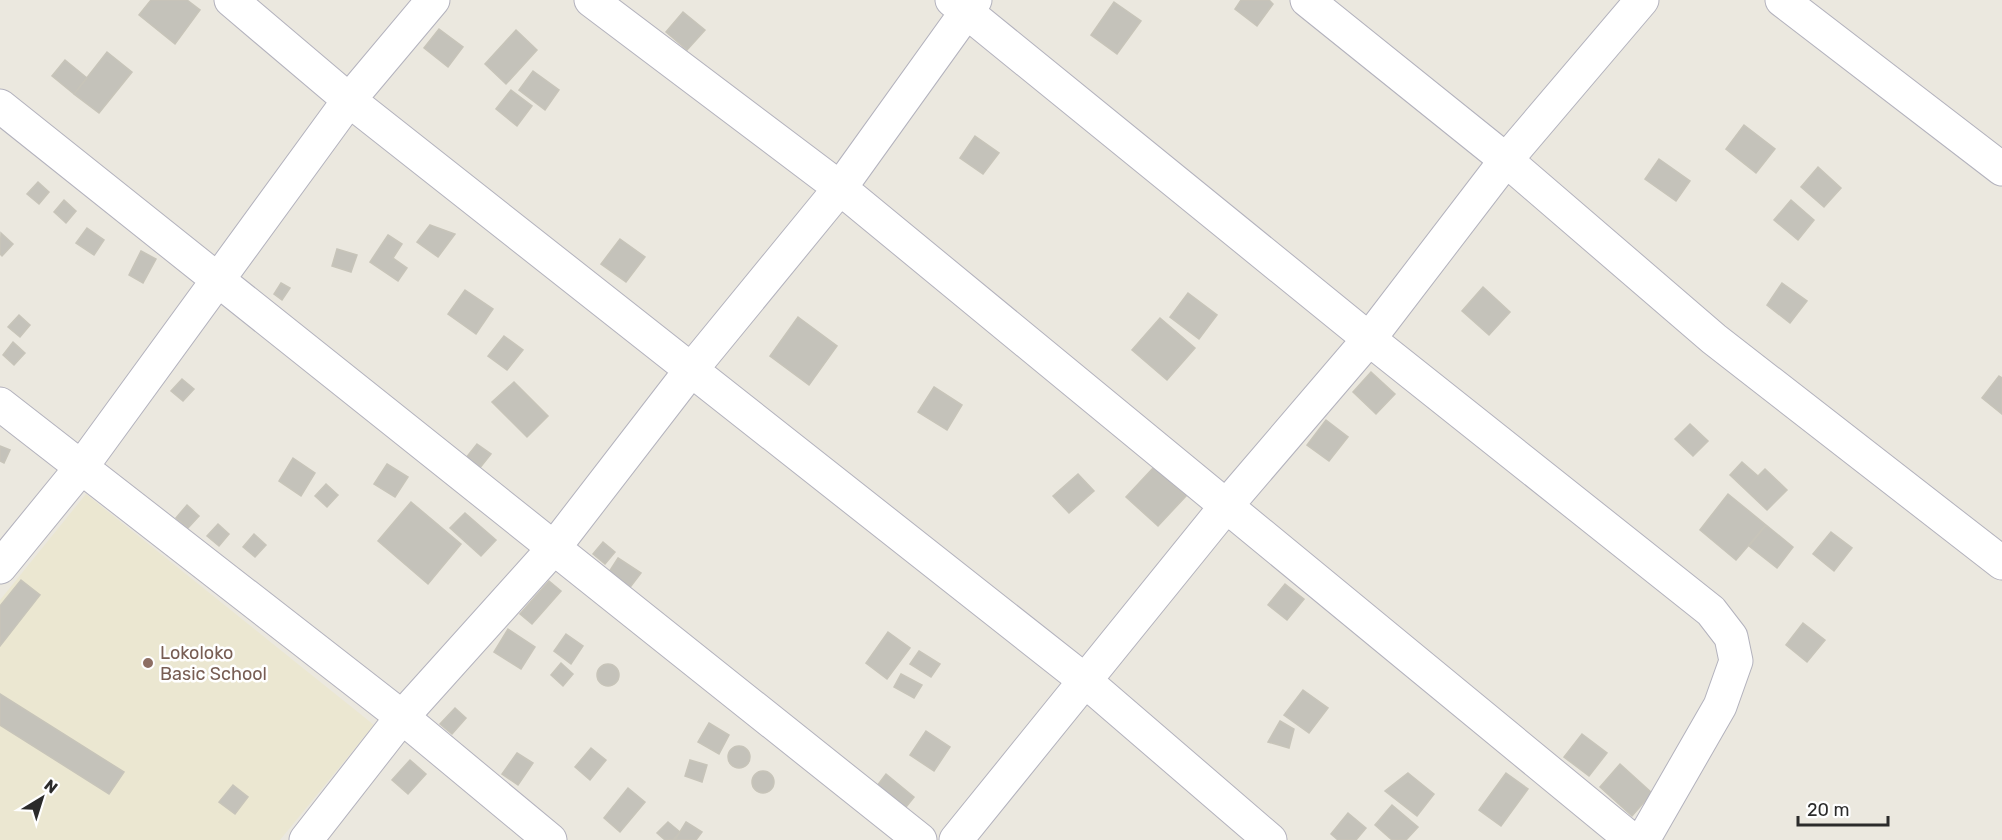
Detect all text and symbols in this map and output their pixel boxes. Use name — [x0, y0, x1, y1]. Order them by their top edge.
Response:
place label: Lokoloko Basic School — [160, 642, 267, 685]
marker: Lokoloko Basic School — [141, 656, 155, 670]
north arrow — [12, 768, 72, 828]
text: N — [41, 776, 61, 798]
scale bar — [1798, 789, 1888, 827]
text: 20 m — [1807, 799, 1849, 821]

